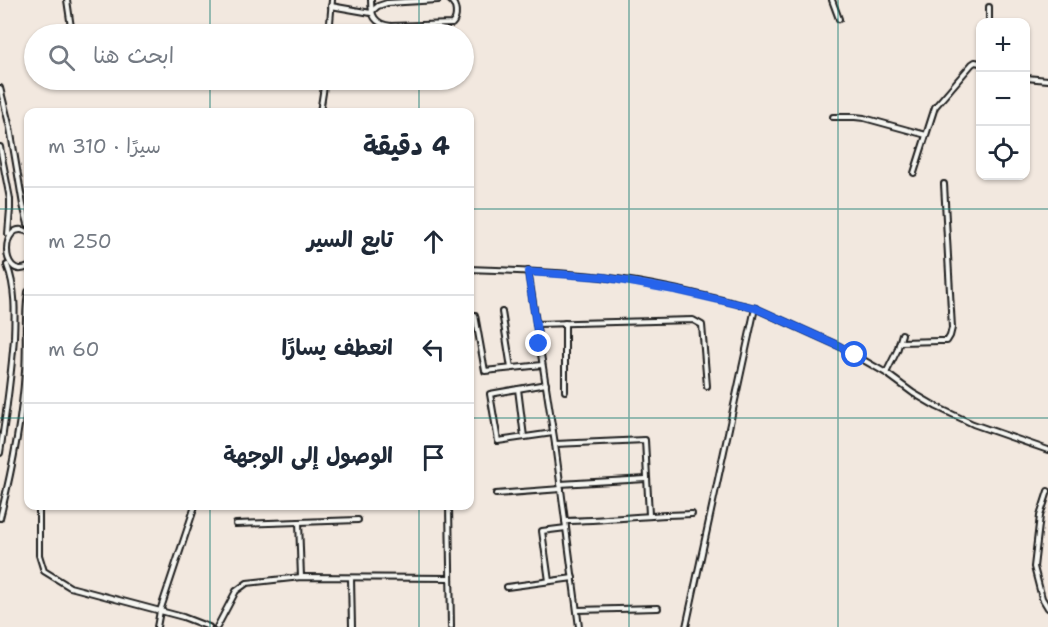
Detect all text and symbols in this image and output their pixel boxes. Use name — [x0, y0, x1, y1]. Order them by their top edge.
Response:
map controls — [976, 18, 1030, 180]
button: + — [976, 18, 1030, 72]
search box — [24, 24, 474, 90]
icon: search — [45, 41, 78, 74]
text: ابحث هنا — [93, 41, 174, 70]
button: − — [976, 72, 1030, 126]
button: locate — [976, 126, 1030, 180]
text: 4 دقيقة — [363, 128, 450, 163]
text: سيرًا · 310 m — [48, 133, 161, 159]
text: تابع السير — [307, 225, 393, 254]
icon: ahead — [417, 225, 450, 258]
text: 250 m — [48, 228, 112, 254]
route end — [525, 330, 551, 356]
text: انعطف يسارًا — [281, 333, 393, 362]
icon: left — [417, 333, 450, 366]
text: 60 m — [48, 336, 100, 362]
route start — [841, 341, 867, 367]
text: الوصول إلى الوجهة — [223, 441, 393, 470]
icon: arrive — [417, 441, 450, 474]

